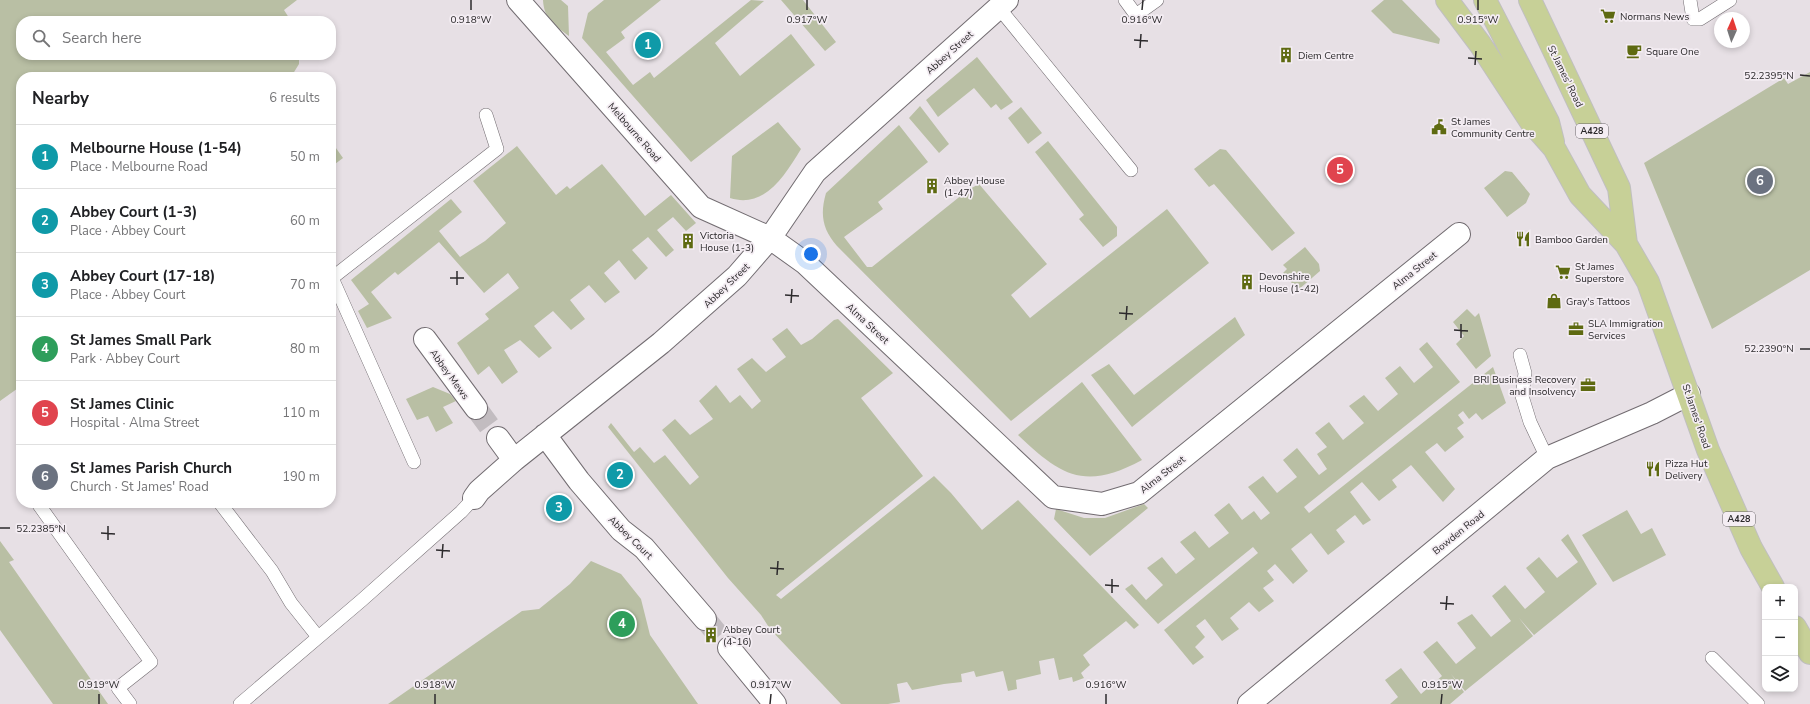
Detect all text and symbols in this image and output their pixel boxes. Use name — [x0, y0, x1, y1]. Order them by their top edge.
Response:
supermarket icon: Normans News — [1599, 7, 1617, 25]
place label: Normans News — [1620, 10, 1689, 24]
north arrow — [1714, 12, 1750, 48]
text: 0.918°W — [450, 13, 492, 27]
text: 0.917°W — [786, 13, 828, 27]
text: 0.916°W — [1121, 13, 1163, 27]
text: 0.915°W — [1457, 13, 1499, 27]
search box — [16, 16, 336, 60]
icon: search — [30, 27, 52, 49]
street label: Abbey Street — [923, 27, 977, 78]
text: Search here — [62, 28, 142, 48]
pin: 1 — [635, 30, 661, 60]
cafe icon: Square One — [1625, 42, 1643, 60]
street label: St James' Road — [1544, 43, 1586, 110]
place label: Square One — [1646, 45, 1699, 59]
building icon: Diem Centre — [1277, 46, 1295, 64]
place label: Diem Centre — [1298, 49, 1354, 63]
text: 52.2395°N — [1744, 69, 1794, 83]
text: Nearby — [32, 87, 89, 110]
text: 6 results — [269, 89, 320, 107]
street label: Melbourne Road — [605, 100, 664, 165]
place label: St James Community Centre — [1451, 115, 1535, 141]
public building icon: St James Community Centre — [1430, 118, 1448, 136]
road number: A428 — [1576, 124, 1608, 138]
text: Melbourne House (1-54) — [70, 138, 242, 158]
text: 1 — [41, 148, 49, 166]
text: 50 m — [290, 148, 320, 166]
pin: 5 — [1327, 155, 1353, 185]
text: Place · Melbourne Road — [70, 158, 208, 176]
pin: 6 — [1747, 166, 1773, 196]
place label: Abbey House (1-47) — [944, 174, 1005, 200]
building icon: Abbey House (1-47) — [923, 177, 941, 195]
text: Abbey Court (1-3) — [70, 202, 197, 222]
text: 2 — [41, 212, 49, 230]
text: 60 m — [290, 212, 320, 230]
text: Place · Abbey Court — [70, 222, 185, 240]
place label: Victoria House (1-3) — [699, 229, 754, 255]
restaurant icon: Bamboo Garden — [1514, 230, 1532, 248]
building icon: Victoria House (1-3) — [679, 232, 697, 250]
place label: Bamboo Garden — [1535, 233, 1608, 247]
your location — [801, 244, 821, 264]
street label: Alma Street — [1389, 248, 1440, 293]
street label: Abbey Street — [701, 260, 753, 311]
place label: St James Superstore — [1575, 260, 1624, 286]
supermarket icon: St James Superstore — [1554, 263, 1572, 281]
text: Abbey Court (17-18) — [70, 266, 215, 286]
place label: Devonshire House (1-42) — [1259, 270, 1319, 296]
building icon: Devonshire House (1-42) — [1238, 273, 1256, 291]
text: 3 — [41, 276, 49, 294]
text: 70 m — [290, 276, 320, 294]
text: Place · Abbey Court — [70, 286, 185, 304]
shop icon: Gray's Tattoos — [1545, 292, 1563, 310]
place label: Gray's Tattoos — [1566, 295, 1630, 309]
street label: Alma Street — [843, 300, 892, 348]
place label: SLA Immigration Services — [1588, 317, 1663, 343]
office icon: SLA Immigration Services — [1567, 320, 1585, 338]
text: St James Small Park — [70, 330, 211, 350]
text: 4 — [41, 340, 49, 358]
text: 80 m — [290, 340, 320, 358]
text: 52.2390°N — [1744, 342, 1794, 356]
street label: Abbey Mews — [426, 347, 472, 403]
text: Park · Abbey Court — [70, 350, 179, 368]
place label: BRI Business Recovery and Insolvency — [1473, 373, 1577, 399]
office icon: BRI Business Recovery and Insolvency — [1579, 376, 1597, 394]
street label: St James' Road — [1678, 382, 1714, 451]
text: St James Clinic — [70, 394, 174, 414]
text: 5 — [41, 404, 49, 422]
text: 110 m — [282, 404, 320, 422]
text: Hospital · Alma Street — [70, 414, 199, 432]
street label: Alma Street — [1137, 452, 1189, 497]
place label: Pizza Hut Delivery — [1665, 457, 1708, 483]
text: St James Parish Church — [70, 458, 232, 478]
pin: 2 — [607, 460, 633, 490]
restaurant icon: Pizza Hut Delivery — [1644, 460, 1662, 478]
text: 6 — [41, 468, 49, 486]
text: 190 m — [282, 468, 320, 486]
text: Church · St James' Road — [70, 478, 209, 496]
pin: 3 — [546, 493, 572, 523]
street label: Bowden Road — [1430, 507, 1488, 558]
road number: A428 — [1723, 512, 1755, 526]
street label: Abbey Court — [605, 513, 656, 563]
text: 52.2385°N — [16, 522, 66, 536]
map controls — [1762, 584, 1798, 692]
button: + — [1762, 584, 1798, 620]
pin: 4 — [609, 609, 635, 639]
button: − — [1762, 620, 1798, 656]
place label: Abbey Court (4-16) — [723, 623, 780, 649]
building icon: Abbey Court (4-16) — [702, 626, 720, 644]
button: layers — [1762, 656, 1798, 692]
text: 0.919°W — [78, 678, 120, 692]
text: 0.918°W — [414, 678, 456, 692]
text: 0.917°W — [750, 678, 792, 692]
text: 0.916°W — [1085, 678, 1127, 692]
text: 0.915°W — [1421, 678, 1463, 692]

